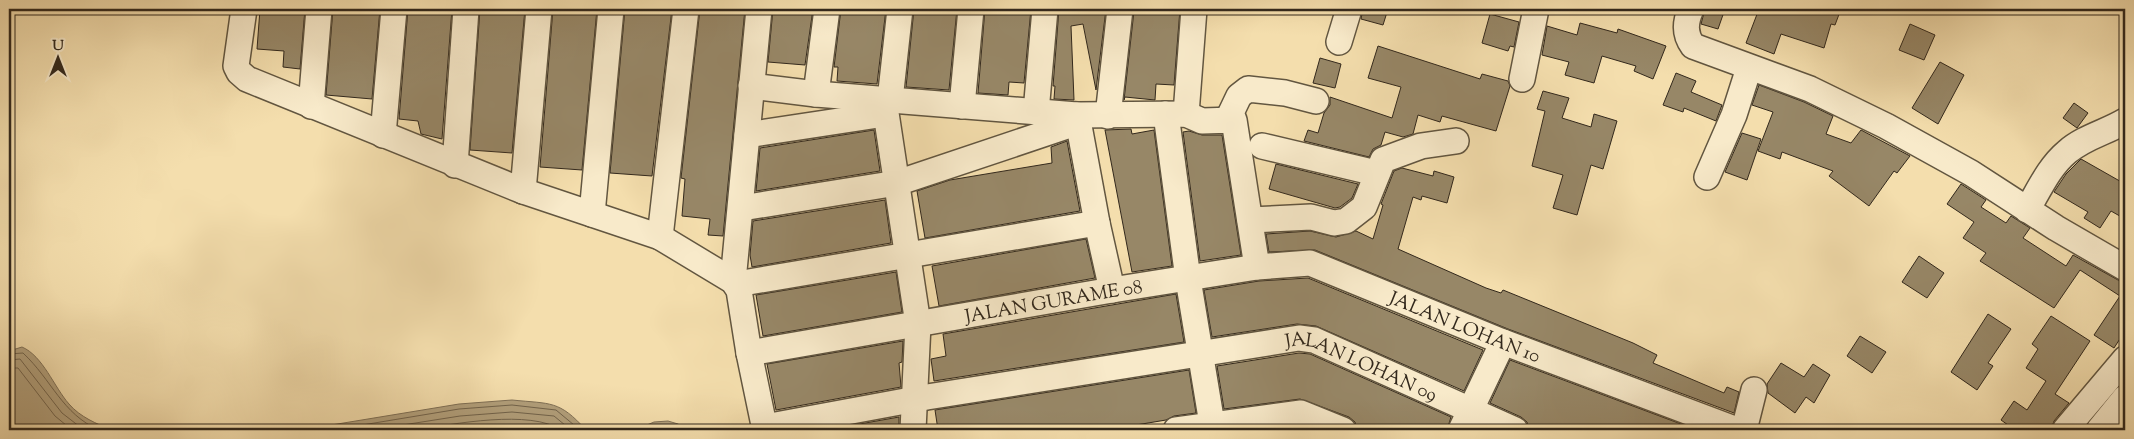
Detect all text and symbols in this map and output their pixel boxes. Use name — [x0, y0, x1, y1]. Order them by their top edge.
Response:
north arrow — [32, 32, 82, 82]
text: U — [52, 37, 64, 57]
street label: JALAN GURAME 08 — [962, 274, 1145, 331]
street label: JALAN LOHAN 10 — [1384, 285, 1544, 371]
street label: JALAN LOHAN 09 — [1282, 326, 1441, 410]

